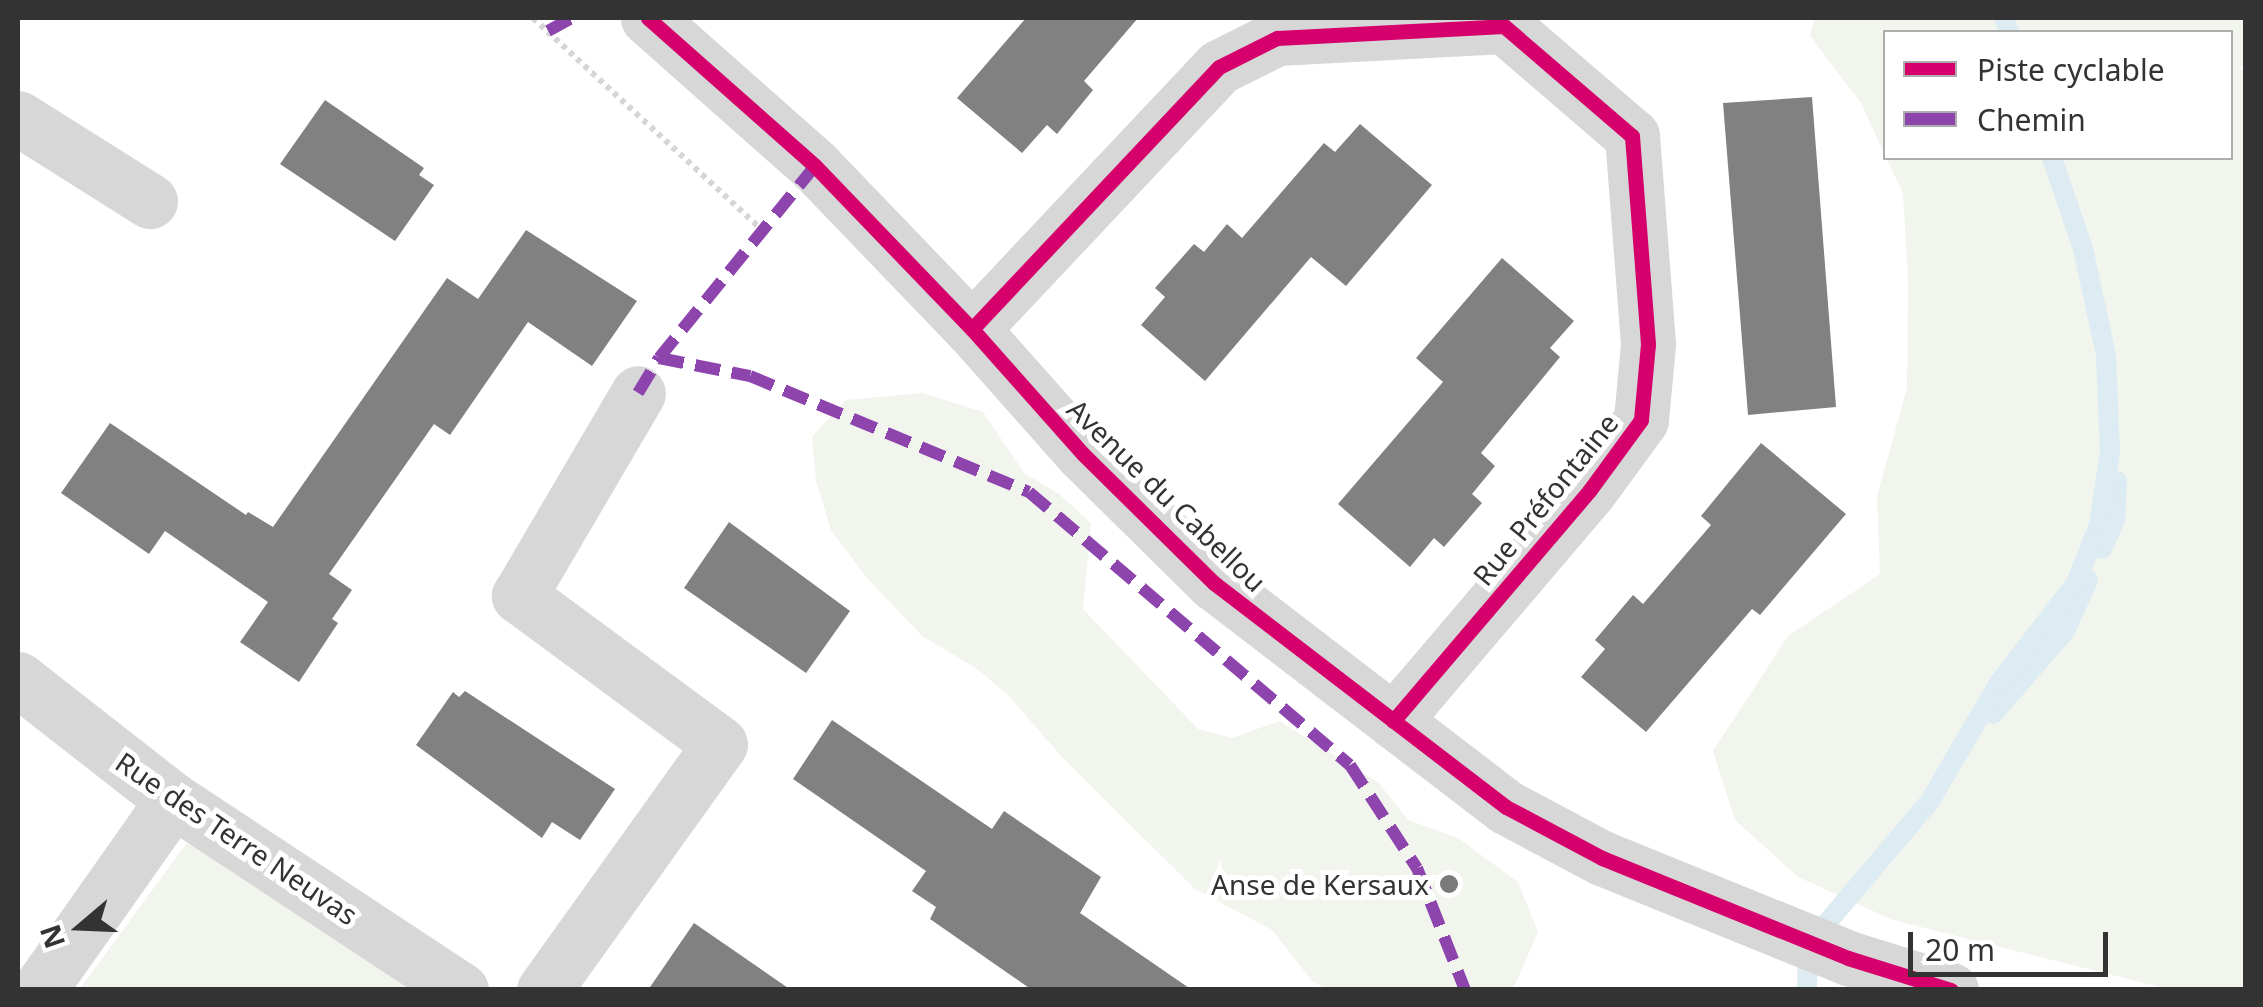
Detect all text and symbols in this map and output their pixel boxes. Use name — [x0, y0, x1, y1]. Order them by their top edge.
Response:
legend — [1883, 30, 2233, 160]
text: Piste cyclable — [1977, 49, 2165, 90]
text: Chemin — [1977, 99, 2086, 140]
street label: Avenue du Cabellou — [1061, 392, 1273, 598]
street label: Rue Préfontaine — [1465, 406, 1625, 592]
street label: Rue des Terre Neuvas — [110, 745, 364, 931]
place label: Anse de Kersaux — [1211, 867, 1429, 901]
marker: Anse de Kersaux — [1438, 873, 1460, 895]
north arrow — [30, 877, 130, 977]
scale bar — [1913, 912, 2113, 974]
text: N — [30, 920, 73, 954]
text: 20 m — [1925, 929, 1995, 970]

